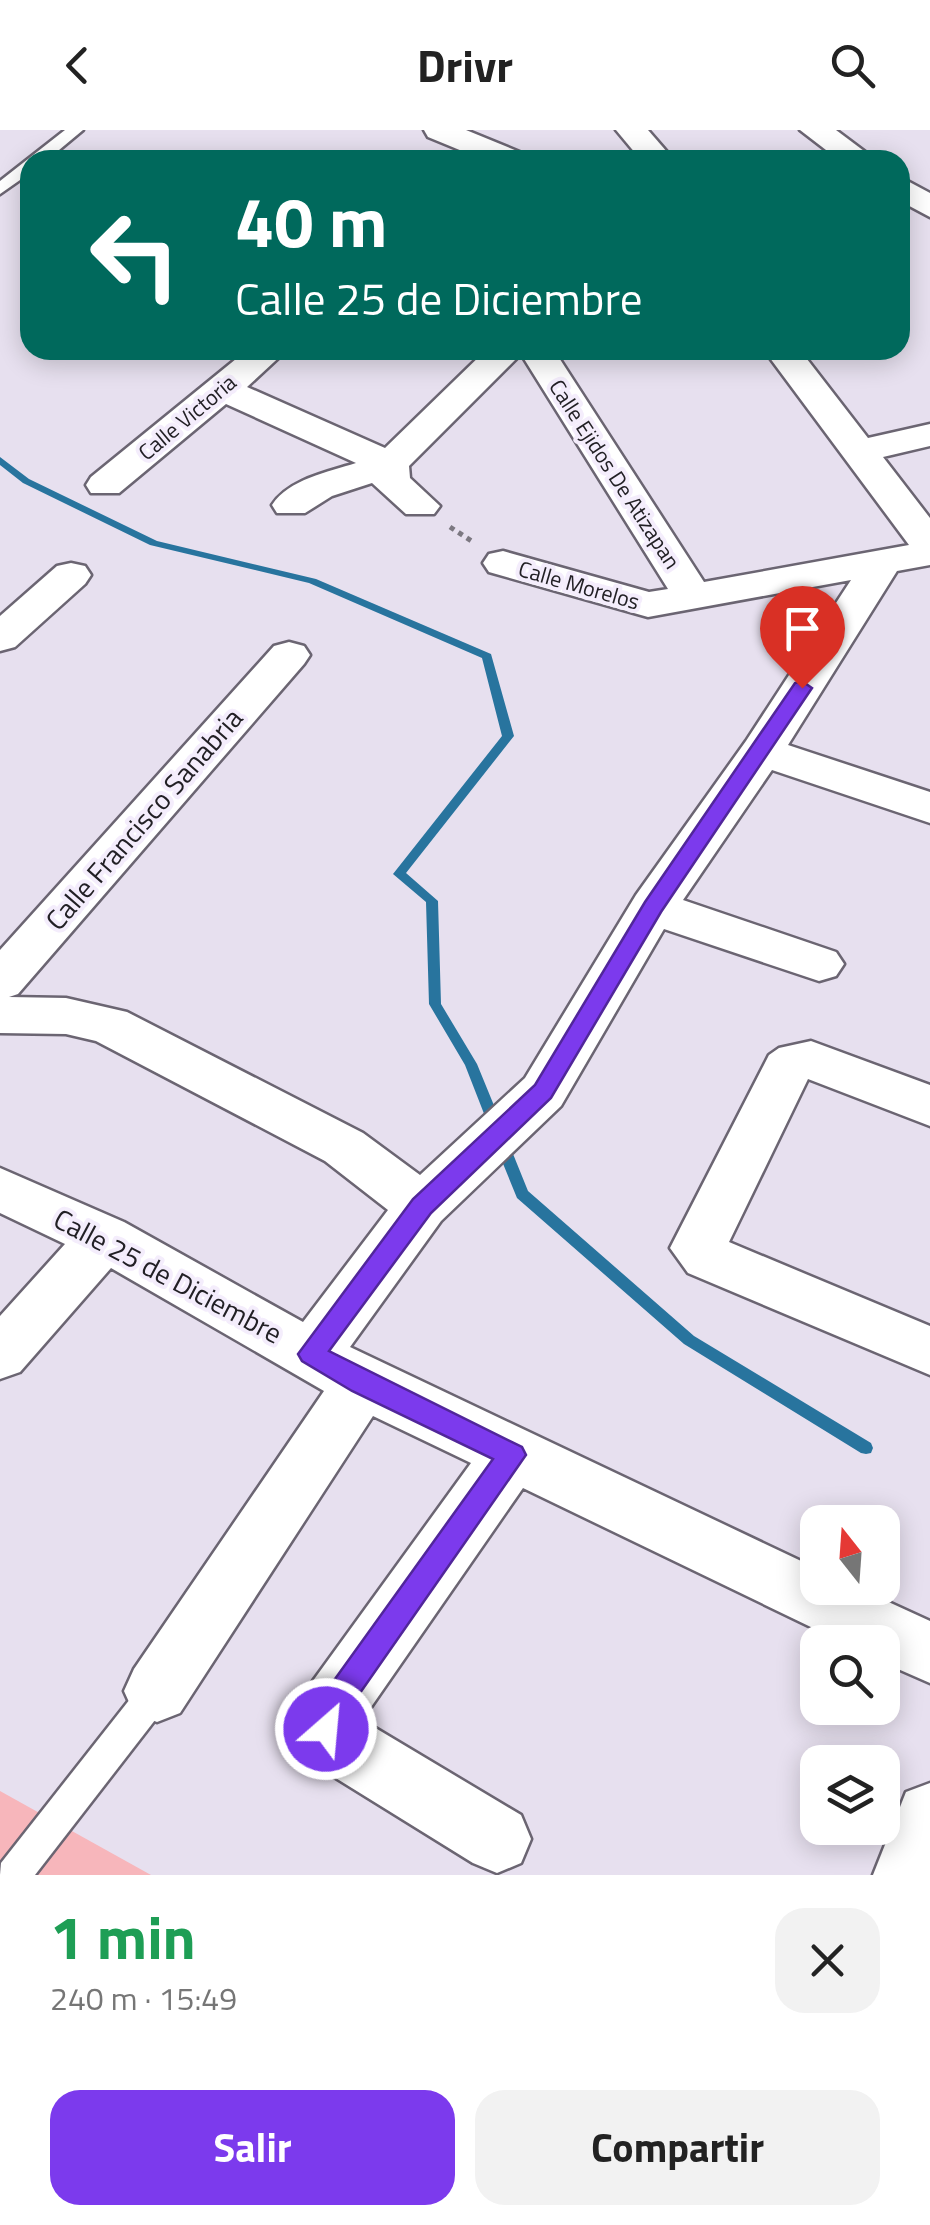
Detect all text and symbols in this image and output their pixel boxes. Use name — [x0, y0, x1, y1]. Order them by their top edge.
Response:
text: Drivr — [417, 31, 513, 99]
icon: back — [50, 38, 105, 93]
icon: search — [825, 38, 880, 93]
text: 40 m — [235, 168, 388, 274]
icon: left — [70, 190, 200, 320]
text: Calle 25 de Diciembre — [235, 264, 642, 332]
street label: Calle Victoria — [130, 366, 244, 468]
street label: Calle Ejidos De Atizapan — [541, 372, 689, 576]
street label: Calle Morelos — [514, 551, 644, 619]
pin — [760, 586, 845, 689]
icon: arrive — [775, 601, 830, 656]
street label: Calle Francisco Sanabria — [35, 698, 253, 939]
street label: Calle 25 de Diciembre — [46, 1197, 290, 1354]
north arrow — [800, 1505, 900, 1605]
map controls — [800, 1505, 900, 1845]
button: search — [800, 1625, 900, 1725]
position arrow — [274, 1677, 378, 1781]
button: layers — [800, 1745, 900, 1845]
text: 1 min — [50, 1891, 196, 1982]
button: close — [775, 1908, 880, 2013]
text: 240 m · 15:49 — [50, 1974, 237, 2022]
button: Salir — [50, 2090, 455, 2205]
button: Compartir — [475, 2090, 880, 2205]

